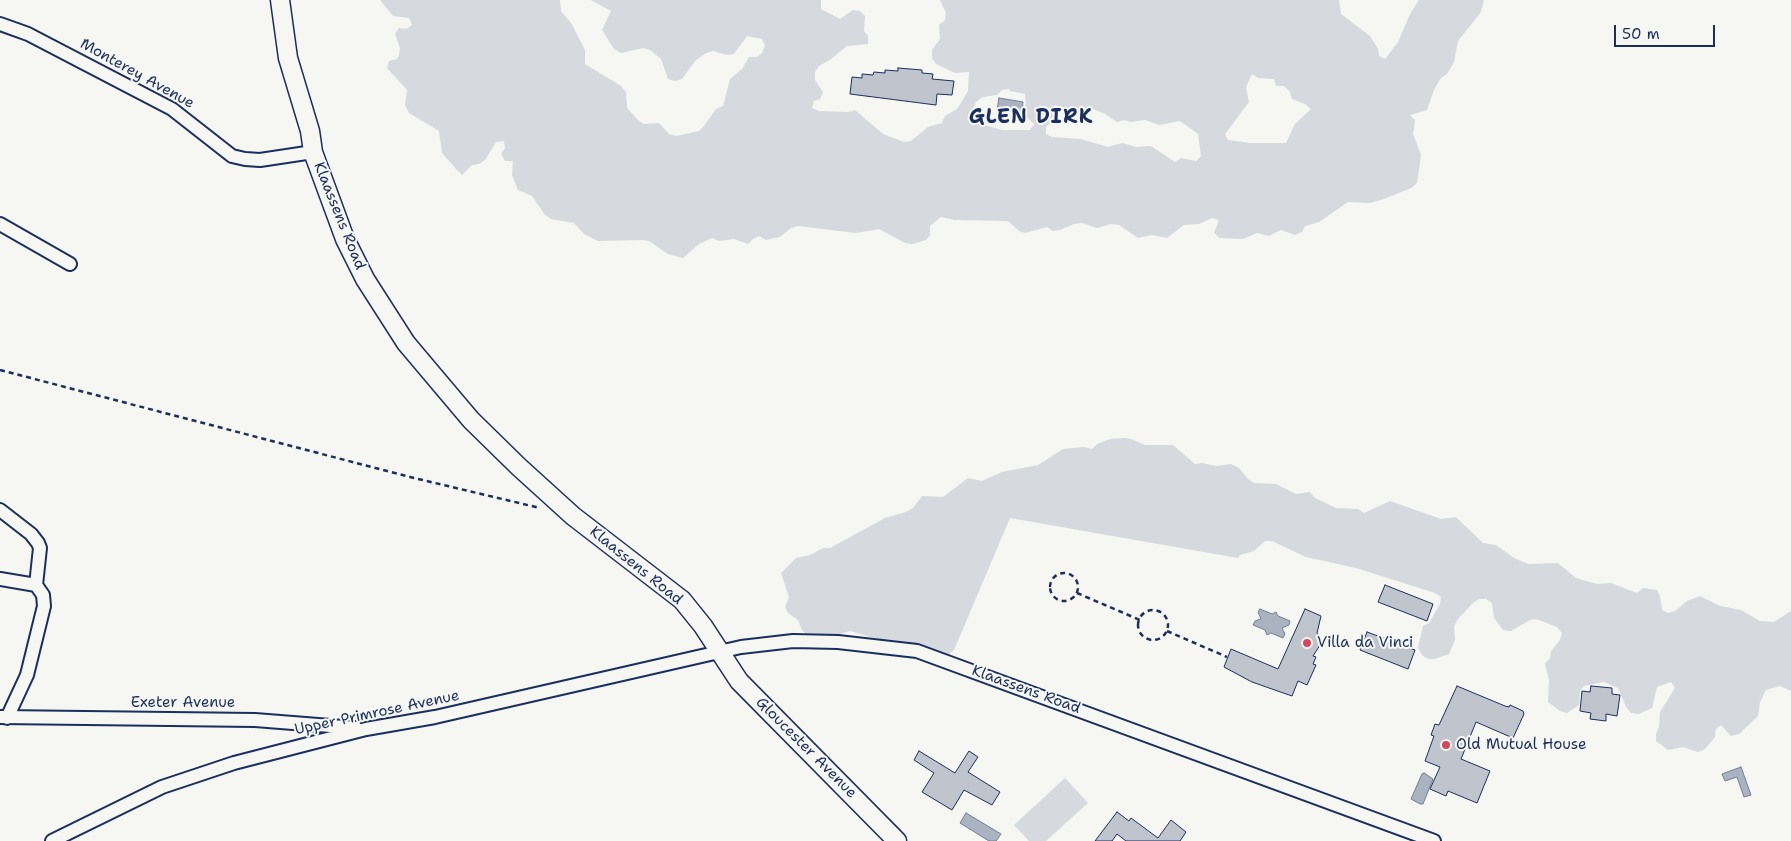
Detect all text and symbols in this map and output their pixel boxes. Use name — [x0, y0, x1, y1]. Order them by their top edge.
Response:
scale bar — [1616, 15, 1717, 47]
text: 50 m — [1622, 24, 1660, 44]
street label: Monterey Avenue — [77, 35, 197, 113]
district label: GLEN DIRK — [968, 106, 1094, 130]
street label: Klaassens Road — [309, 160, 369, 272]
street label: Klaassens Road — [586, 523, 686, 609]
place label: Villa da Vinci — [1317, 634, 1413, 652]
marker: Villa da Vinci — [1301, 637, 1313, 649]
street label: Klaassens Road — [969, 662, 1083, 718]
street label: Upper Primrose Avenue — [293, 687, 461, 739]
street label: Exeter Avenue — [131, 694, 235, 712]
street label: Gloucester Avenue — [752, 694, 860, 802]
place label: Old Mutual House — [1456, 736, 1587, 754]
marker: Old Mutual House — [1440, 739, 1452, 751]

